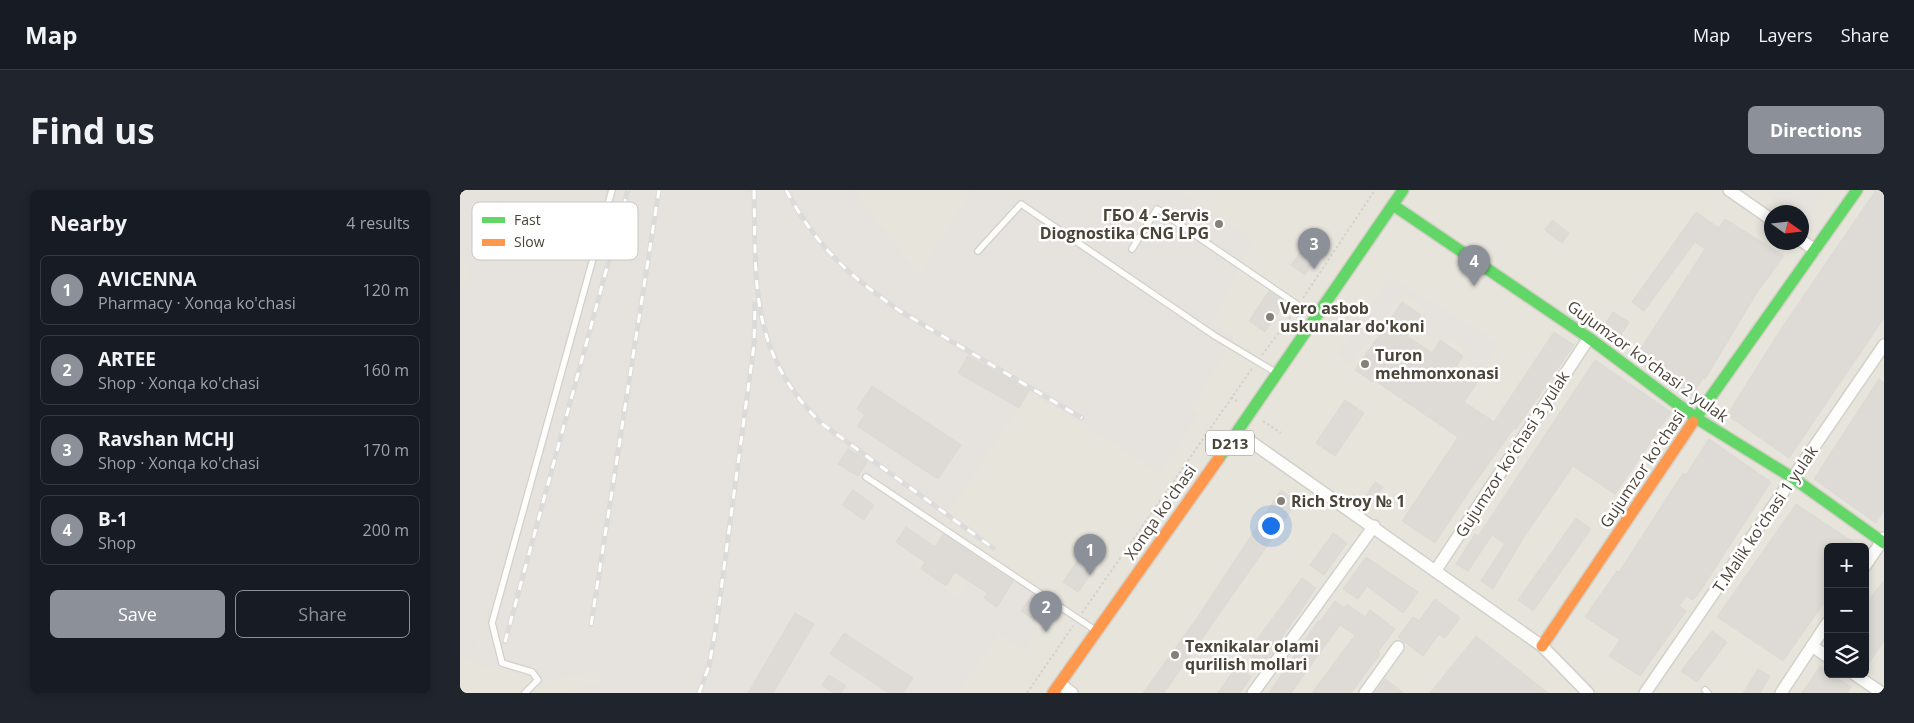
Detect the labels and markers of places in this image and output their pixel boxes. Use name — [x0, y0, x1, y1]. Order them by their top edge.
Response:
place label: ГБО 4 - Servis Diognostika CNG LPG — [1040, 204, 1209, 244]
marker: ГБО 4 - Servis Diognostika CNG LPG — [1213, 218, 1225, 230]
pin: 3 — [1298, 228, 1330, 269]
pin: 4 — [1458, 245, 1490, 286]
place label: Vero asbob uskunalar do'koni — [1280, 297, 1425, 337]
marker: Vero asbob uskunalar do'koni — [1264, 311, 1276, 323]
place label: Turon mehmonxonasi — [1375, 344, 1499, 384]
marker: Turon mehmonxonasi — [1359, 358, 1371, 370]
place label: Rich Stroy № 1 — [1291, 490, 1405, 512]
marker: Rich Stroy № 1 — [1275, 495, 1287, 507]
pin: 1 — [1074, 534, 1106, 575]
pin: 2 — [1030, 591, 1062, 632]
place label: Texnikalar olami qurilish mollari — [1185, 635, 1319, 675]
marker: Texnikalar olami qurilish mollari — [1169, 649, 1181, 661]

